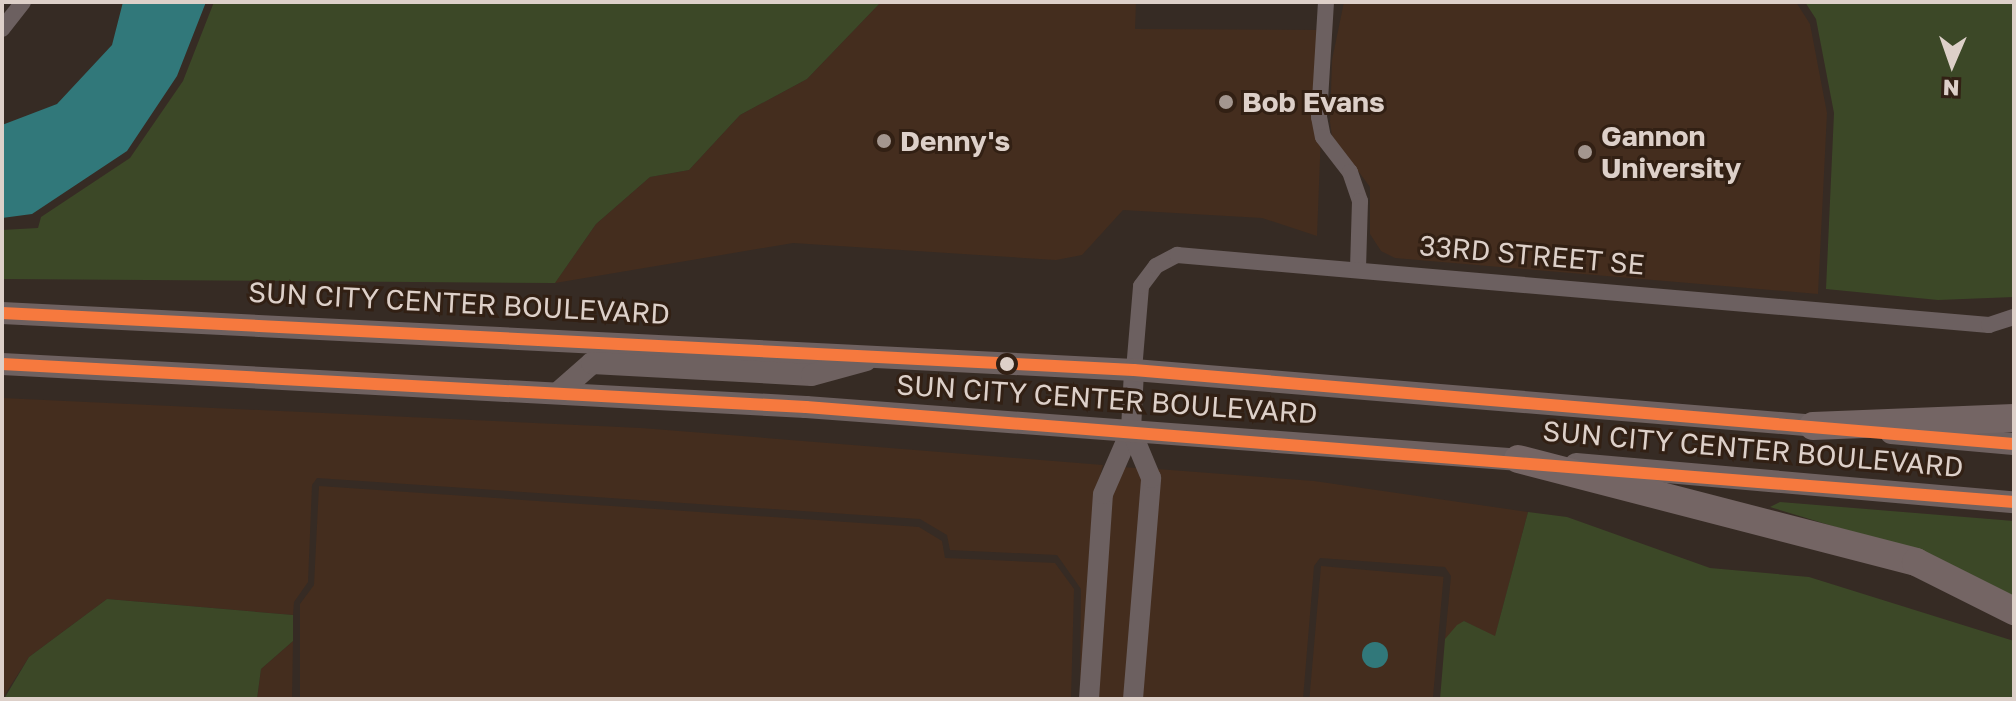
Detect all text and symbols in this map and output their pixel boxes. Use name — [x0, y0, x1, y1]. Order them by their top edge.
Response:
north arrow — [1912, 24, 1992, 104]
text: N — [1942, 75, 1960, 102]
place label: Bob Evans — [1242, 85, 1385, 119]
marker: Bob Evans — [1217, 93, 1235, 111]
place label: Gannon University — [1601, 119, 1741, 185]
place label: Denny's — [900, 124, 1010, 158]
marker: Denny's — [875, 132, 893, 150]
marker: Gannon University — [1576, 143, 1594, 161]
street label: 33RD STREET SE — [1418, 228, 1646, 282]
street label: SUN CITY CENTER BOULEVARD — [247, 275, 671, 331]
unlabelled marker — [999, 356, 1015, 372]
street label: SUN CITY CENTER BOULEVARD — [895, 368, 1319, 430]
street label: SUN CITY CENTER BOULEVARD — [1541, 414, 1965, 484]

